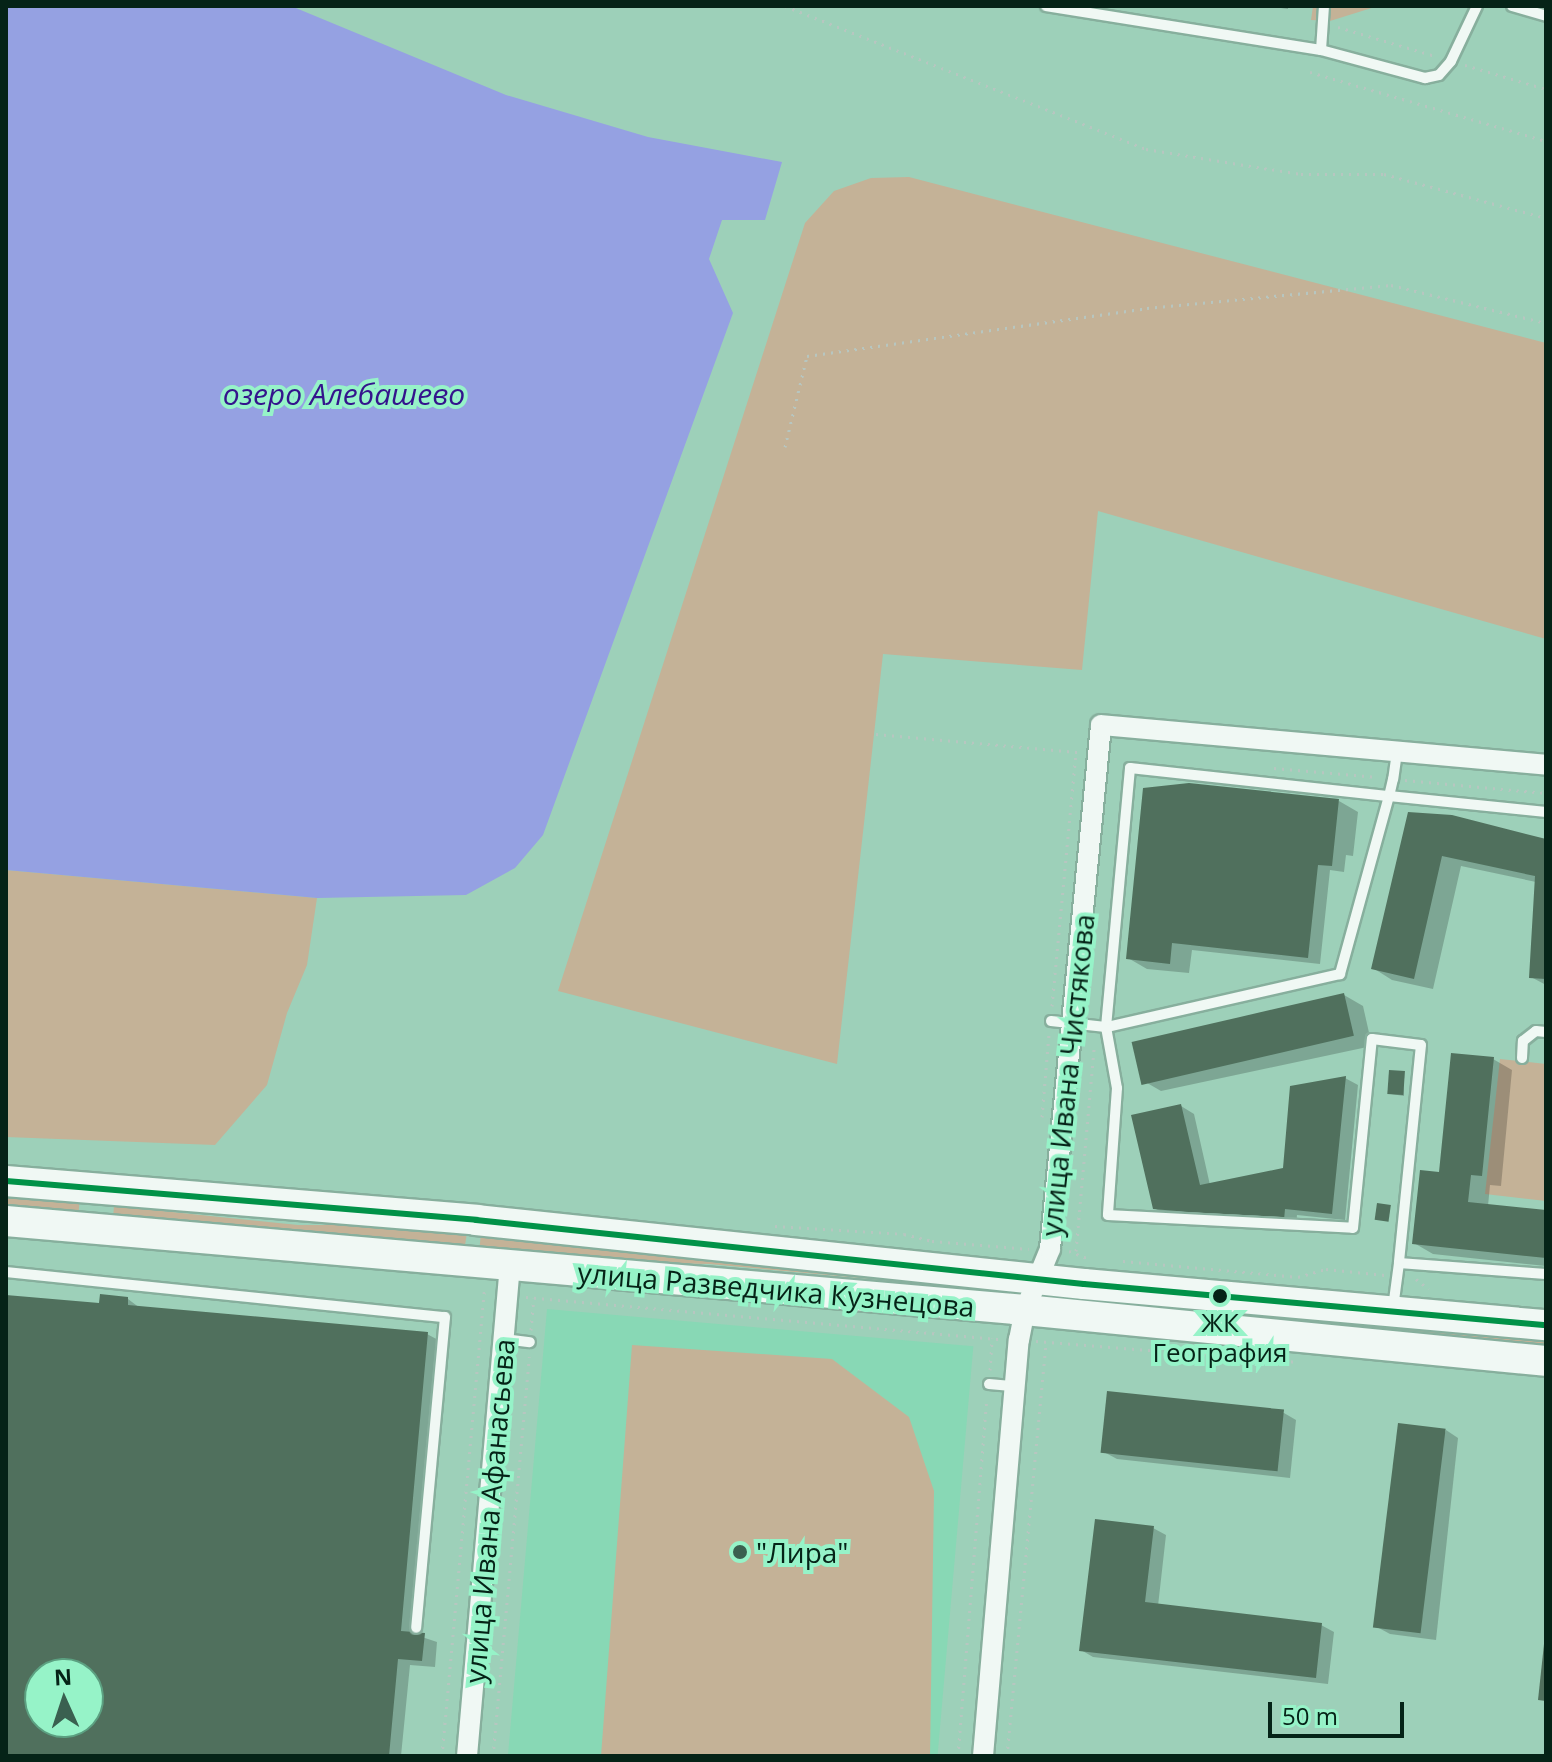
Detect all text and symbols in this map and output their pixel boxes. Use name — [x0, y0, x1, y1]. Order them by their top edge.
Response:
water label: озеро Алебашево — [223, 376, 465, 412]
street label: улица Ивана Чистякова — [1033, 912, 1101, 1238]
street label: улица Разведчика Кузнецова — [576, 1255, 976, 1323]
marker: ЖК География — [1212, 1288, 1228, 1304]
place label: ЖК География — [1153, 1307, 1287, 1368]
street label: улица Ивана Афанасьева — [457, 1337, 521, 1685]
place label: "Лира" — [756, 1535, 848, 1569]
marker: "Лира" — [731, 1543, 749, 1561]
north arrow — [24, 1658, 104, 1738]
text: N — [53, 1661, 73, 1691]
scale bar — [1272, 1686, 1408, 1736]
text: 50 m — [1282, 1699, 1338, 1732]

